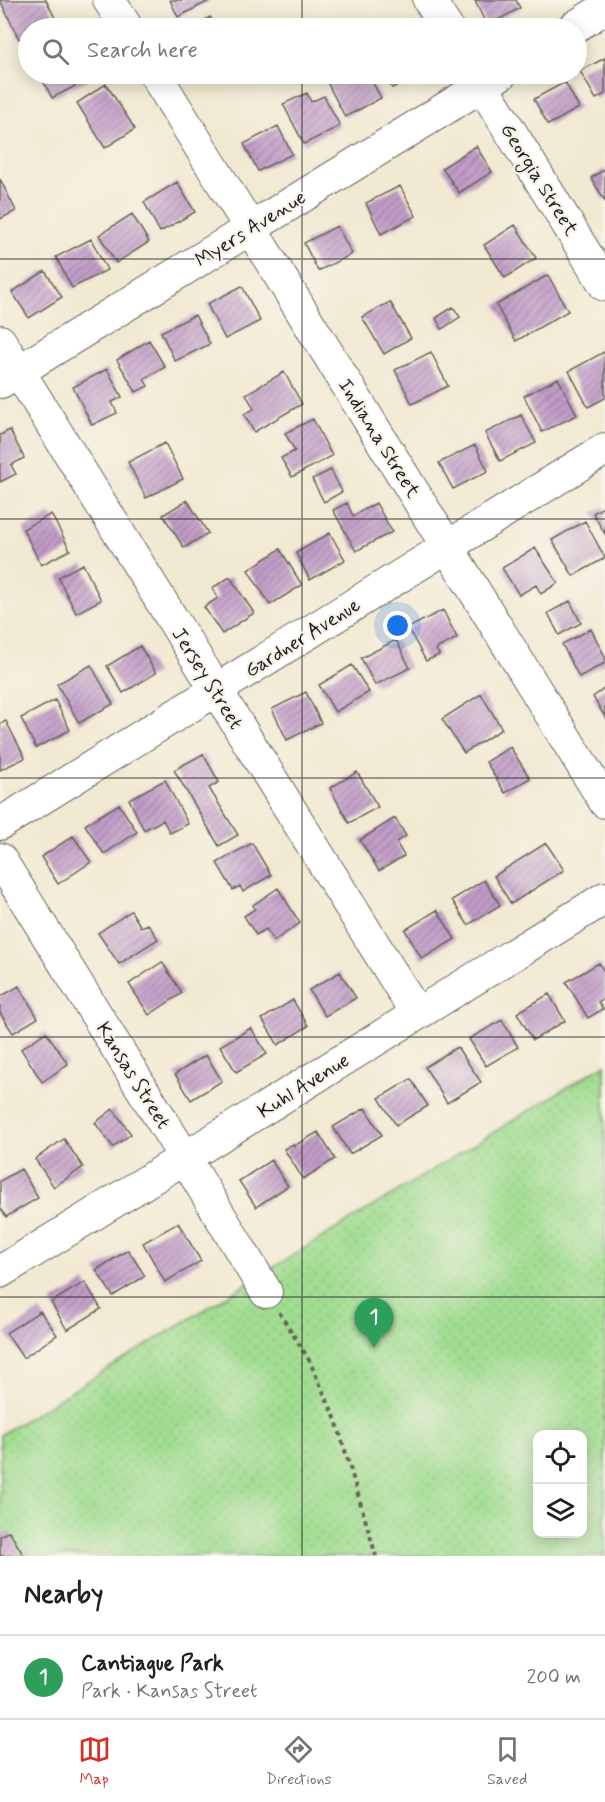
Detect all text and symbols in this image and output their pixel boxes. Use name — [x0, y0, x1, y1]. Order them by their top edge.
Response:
search box — [18, 18, 587, 84]
icon: search — [39, 35, 72, 68]
text: Search here — [87, 37, 198, 65]
street label: Georgia Street — [493, 118, 584, 242]
street label: Myers Avenue — [190, 184, 311, 274]
street label: Indiana Street — [331, 374, 426, 504]
street label: Gardner Avenue — [240, 592, 366, 685]
your location — [383, 611, 412, 640]
street label: Jersey Street — [165, 623, 249, 735]
street label: Kansas Street — [89, 1017, 176, 1134]
street label: Kuhl Avenue — [253, 1047, 355, 1125]
pin: 1 — [354, 1298, 394, 1348]
map controls — [533, 1430, 587, 1538]
button: locate — [533, 1430, 587, 1484]
button: layers — [533, 1484, 587, 1538]
text: Nearby — [24, 1578, 103, 1612]
text: Cantiague Park — [81, 1650, 224, 1678]
text: 1 — [39, 1664, 48, 1691]
text: 200 m — [526, 1664, 581, 1691]
text: Park · Kansas Street — [81, 1678, 257, 1705]
tab: Map — [78, 1733, 111, 1790]
tab: Directions — [266, 1733, 332, 1790]
tab: Saved — [487, 1733, 527, 1790]

